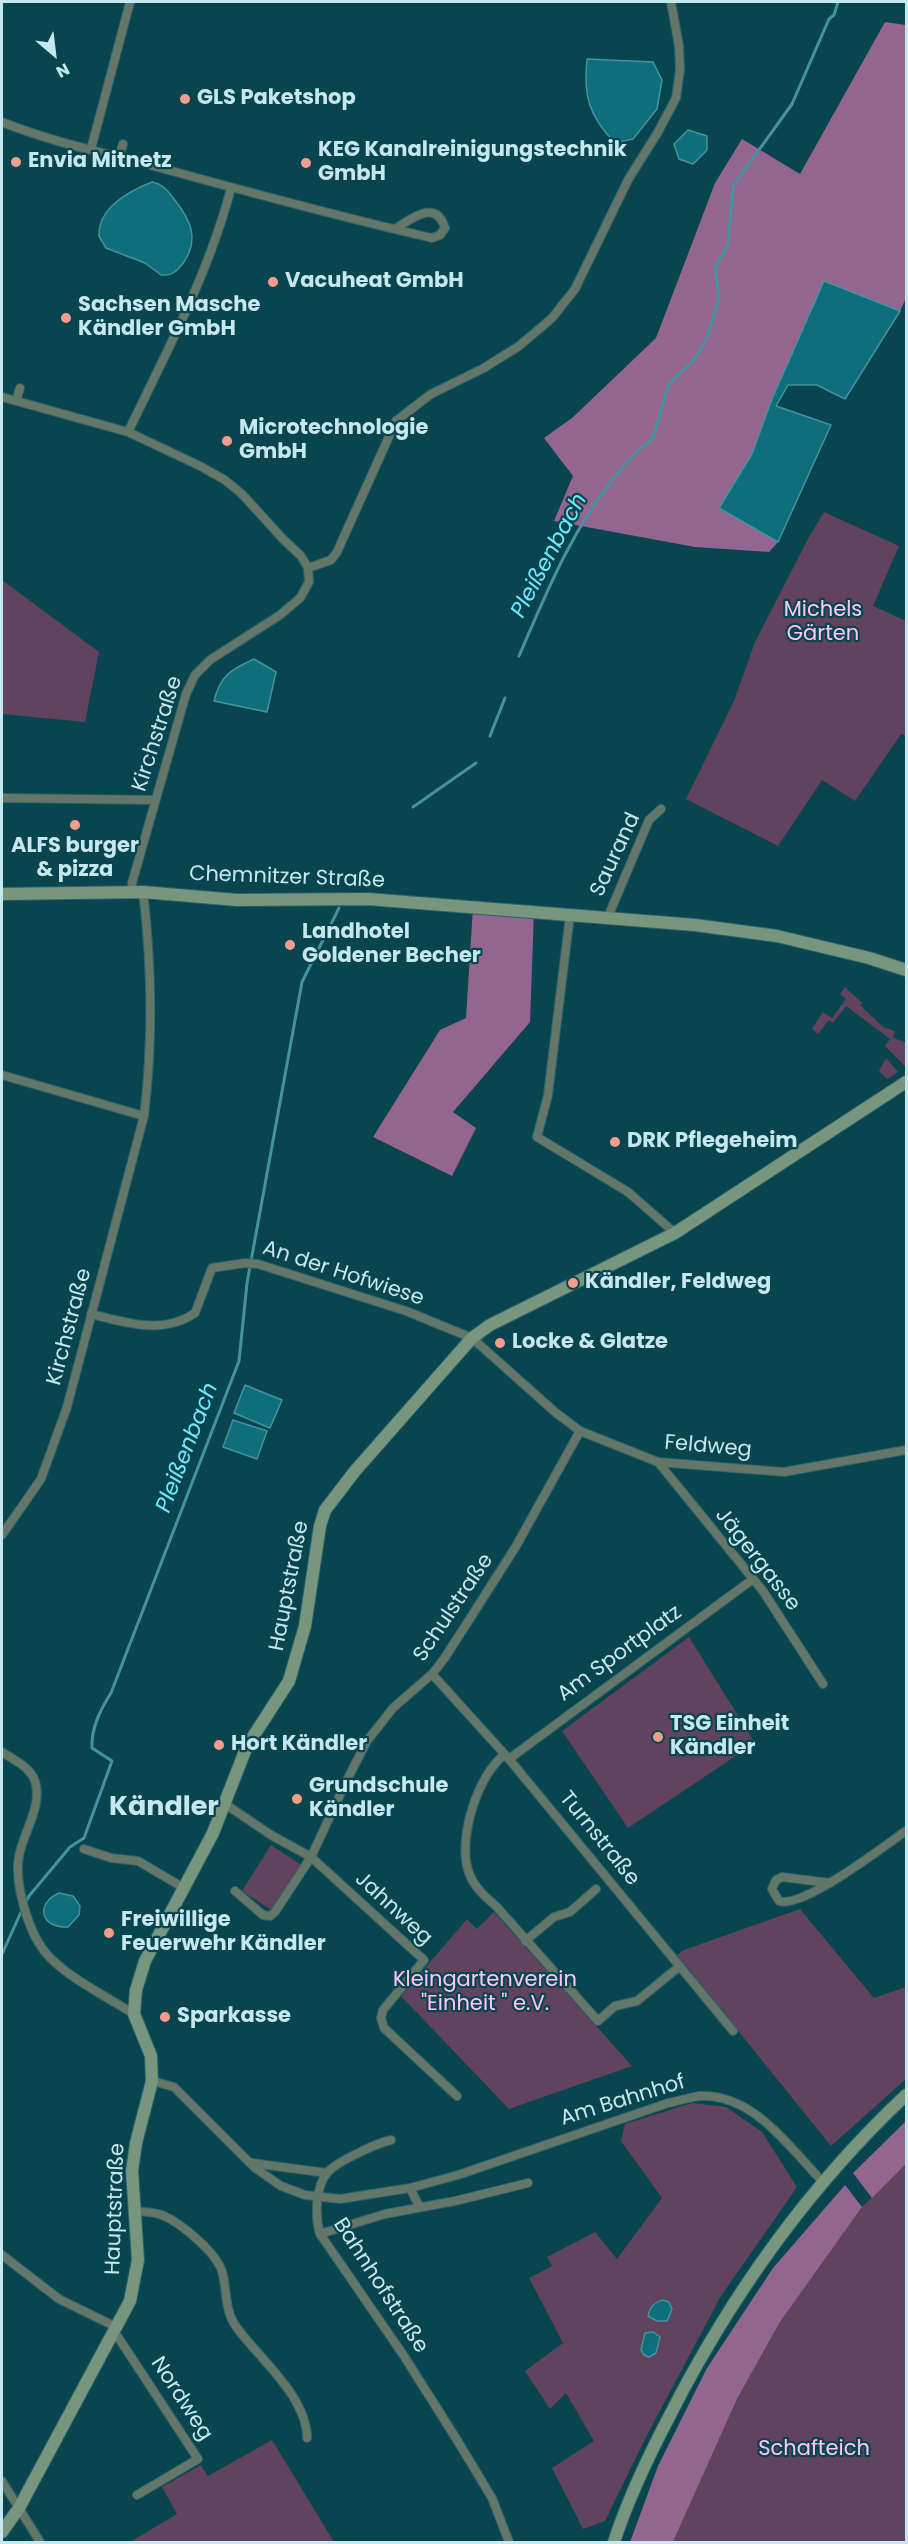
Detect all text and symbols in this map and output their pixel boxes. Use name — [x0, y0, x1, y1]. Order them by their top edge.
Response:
north arrow — [24, 24, 84, 84]
text: N — [52, 57, 73, 83]
place label: GLS Paketshop — [197, 86, 356, 112]
marker: GLS Paketshop — [178, 92, 192, 106]
place label: KEG Kanalreinigungstechnik GmbH — [318, 138, 627, 188]
place label: Envia Mitnetz — [28, 149, 172, 175]
marker: Envia Mitnetz — [9, 155, 23, 169]
marker: KEG Kanalreinigungstechnik GmbH — [299, 156, 313, 170]
place label: Vacuheat GmbH — [285, 269, 464, 295]
marker: Vacuheat GmbH — [266, 275, 280, 289]
place label: Sachsen Masche Kändler GmbH — [78, 293, 260, 343]
marker: Sachsen Masche Kändler GmbH — [59, 311, 73, 325]
place label: Microtechnologie GmbH — [239, 416, 428, 466]
marker: Microtechnologie GmbH — [220, 434, 234, 448]
water label: Pleißenbach — [506, 489, 594, 623]
park label: Michels Gärten — [784, 598, 862, 648]
street label: Kirchstraße — [128, 673, 188, 795]
street label: Saurand — [586, 809, 646, 901]
marker: ALFS burger & pizza — [68, 818, 82, 832]
place label: ALFS burger & pizza — [11, 834, 139, 884]
street label: Chemnitzer Straße — [189, 862, 385, 894]
place label: Landhotel Goldener Becher — [302, 920, 481, 970]
marker: Landhotel Goldener Becher — [283, 938, 297, 952]
place label: DRK Pflegeheim — [627, 1129, 798, 1155]
marker: DRK Pflegeheim — [608, 1135, 622, 1149]
street label: An der Hofwiese — [259, 1236, 427, 1312]
street label: Kirchstraße — [42, 1266, 98, 1388]
place label: Kändler, Feldweg — [585, 1270, 771, 1296]
marker: Kändler, Feldweg — [566, 1276, 580, 1290]
place label: Locke & Glatze — [512, 1330, 668, 1356]
marker: Locke & Glatze — [493, 1336, 507, 1350]
water label: Pleißenbach — [151, 1380, 225, 1516]
street label: Feldweg — [663, 1431, 753, 1463]
street label: Jägergasse — [709, 1503, 805, 1617]
street label: Hauptstraße — [265, 1519, 315, 1653]
street label: Schulstraße — [409, 1549, 499, 1667]
street label: Am Sportplatz — [553, 1600, 687, 1708]
place label: TSG Einheit Kändler — [670, 1712, 789, 1762]
marker: TSG Einheit Kändler — [651, 1730, 665, 1744]
place label: Hort Kändler — [231, 1732, 367, 1758]
marker: Hort Kändler — [212, 1738, 226, 1752]
place label: Grundschule Kändler — [309, 1774, 448, 1824]
street label: Turnstraße — [553, 1787, 645, 1891]
district label: Kändler — [109, 1792, 219, 1824]
marker: Grundschule Kändler — [290, 1792, 304, 1806]
street label: Jahnweg — [349, 1867, 437, 1951]
place label: Freiwillige Feuerwehr Kändler — [121, 1908, 326, 1958]
marker: Freiwillige Feuerwehr Kändler — [102, 1926, 116, 1940]
park label: Kleingartenverein "Einheit " e.V. — [393, 1968, 577, 2018]
place label: Sparkasse — [177, 2004, 291, 2030]
marker: Sparkasse — [158, 2010, 172, 2024]
street label: Am Bahnhof — [558, 2070, 688, 2132]
street label: Hauptstraße — [101, 2143, 131, 2275]
street label: Bahnhofstraße — [327, 2214, 433, 2358]
street label: Nordweg — [145, 2352, 217, 2446]
park label: Schafteich — [758, 2437, 870, 2463]

